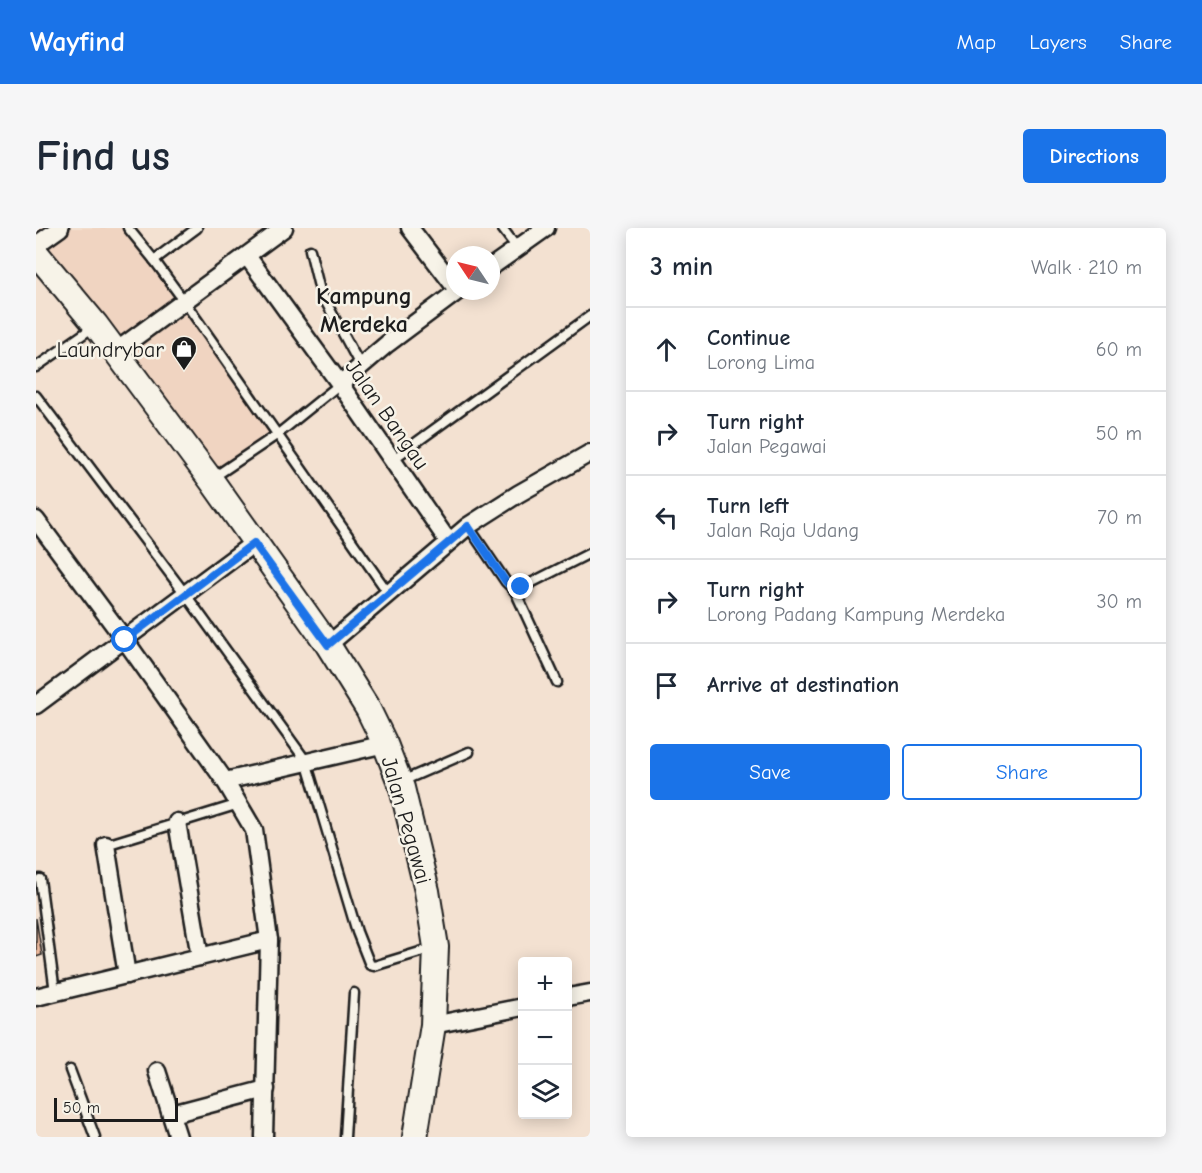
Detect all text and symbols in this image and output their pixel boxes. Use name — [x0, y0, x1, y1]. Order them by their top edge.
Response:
text: Wayfind — [30, 26, 125, 58]
text: Map — [957, 30, 996, 54]
text: Layers — [1029, 30, 1087, 54]
text: Share — [1120, 30, 1172, 54]
button: Directions — [1023, 129, 1166, 183]
text: Find us — [36, 132, 170, 181]
north arrow — [446, 246, 500, 300]
text: 3 min — [650, 252, 713, 282]
text: Walk · 210 m — [1031, 256, 1142, 279]
district label: Kampung Merdeka — [316, 282, 412, 338]
text: Continue — [707, 325, 790, 351]
icon: ahead — [650, 333, 683, 366]
shop icon: Laundrybar — [169, 334, 199, 372]
place label: Laundrybar — [57, 337, 164, 363]
text: 60 m — [1096, 338, 1142, 361]
text: Lorong Lima — [707, 351, 815, 374]
street label: Jalan Bangau — [340, 354, 435, 475]
text: Turn right — [707, 409, 804, 435]
icon: right — [650, 417, 683, 450]
text: 50 m — [1096, 422, 1142, 445]
text: Jalan Pegawai — [707, 435, 827, 458]
text: Turn left — [707, 493, 789, 519]
icon: left — [650, 501, 683, 534]
text: 70 m — [1097, 506, 1142, 529]
text: Jalan Raja Udang — [707, 519, 859, 542]
route end — [507, 573, 533, 599]
text: Turn right — [707, 577, 804, 603]
icon: right — [650, 585, 683, 618]
text: 30 m — [1096, 590, 1142, 613]
text: Lorong Padang Kampung Merdeka — [707, 603, 1005, 626]
route start — [111, 626, 137, 652]
icon: arrive — [650, 669, 683, 702]
text: Arrive at destination — [707, 672, 899, 698]
button: Save — [650, 744, 890, 800]
button: Share — [902, 744, 1142, 800]
street label: Jalan Pegawai — [375, 753, 437, 887]
map controls — [518, 957, 572, 1119]
button: + — [518, 957, 572, 1011]
button: − — [518, 1011, 572, 1065]
button: layers — [518, 1065, 572, 1119]
scale bar — [54, 1095, 178, 1122]
text: 50 m — [63, 1099, 100, 1117]

